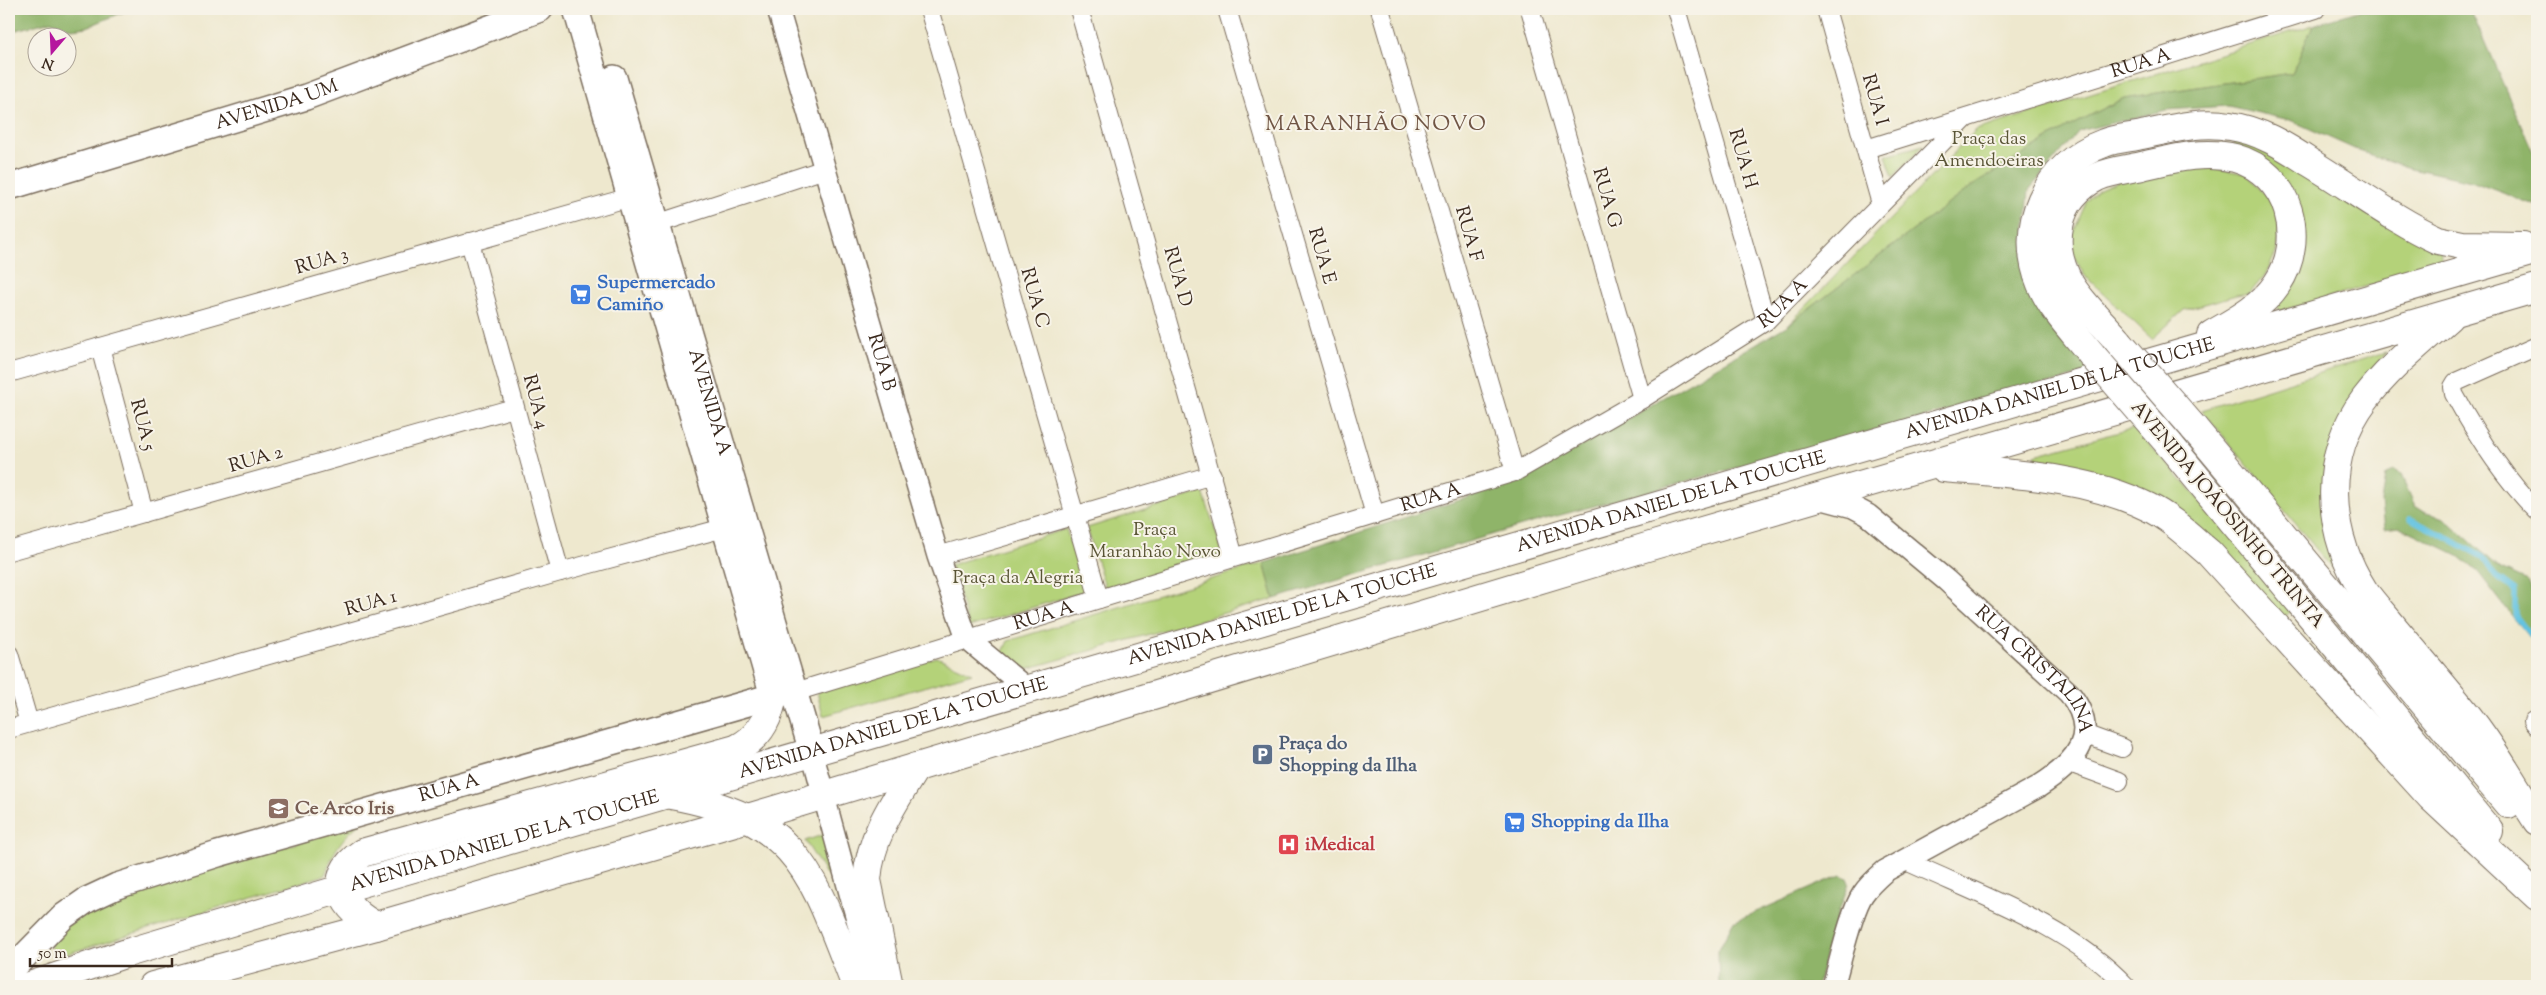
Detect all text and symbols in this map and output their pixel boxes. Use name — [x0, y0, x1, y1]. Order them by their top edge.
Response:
north arrow — [28, 28, 78, 78]
street label: RUA A — [2107, 41, 2175, 86]
text: N — [40, 51, 57, 74]
street label: RUA I — [1854, 71, 1894, 129]
street label: AVENIDA UM — [212, 72, 343, 137]
district label: MARANHÃO NOVO — [1265, 110, 1487, 140]
street label: RUA H — [1721, 126, 1763, 192]
park label: Praça das Amendoeiras — [1934, 126, 2044, 175]
street label: RUA G — [1584, 165, 1628, 231]
street label: RUA F — [1447, 203, 1489, 266]
street label: RUA E — [1300, 224, 1342, 288]
street label: RUA 3 — [292, 242, 352, 282]
street label: RUA D — [1156, 244, 1198, 310]
street label: RUA C — [1013, 265, 1055, 331]
place label: Supermercado Camiño — [597, 270, 716, 319]
street label: RUA A — [1753, 272, 1815, 336]
supermarket icon: Supermercado Camiño — [569, 282, 593, 306]
street label: RUA B — [860, 330, 902, 394]
street label: AVENIDA DANIEL DE LA TOUCHE — [1902, 331, 2218, 447]
street label: AVENIDA A — [681, 346, 738, 459]
street label: RUA 4 — [515, 371, 555, 433]
street label: AVENIDA JOÃOSINHO TRINTA — [2124, 395, 2331, 635]
street label: RUA 5 — [122, 396, 162, 455]
street label: RUA 2 — [226, 439, 286, 481]
street label: AVENIDA DANIEL DE LA TOUCHE — [1513, 444, 1829, 560]
street label: RUA A — [1397, 476, 1465, 520]
park label: Praça Maranhão Novo — [1089, 517, 1221, 566]
street label: AVENIDA DANIEL DE LA TOUCHE — [1124, 557, 1441, 673]
park label: Praça da Alegria — [953, 565, 1084, 592]
street label: RUA 1 — [342, 584, 401, 624]
street label: RUA A — [1010, 594, 1078, 638]
street label: RUA CRISTALINA — [1969, 599, 2098, 735]
street label: AVENIDA DANIEL DE LA TOUCHE — [735, 670, 1052, 786]
place label: Praça do Shopping da Ilha — [1279, 731, 1417, 780]
parking icon: Praça do Shopping da Ilha — [1251, 743, 1275, 767]
street label: RUA A — [416, 767, 483, 810]
street label: AVENIDA DANIEL DE LA TOUCHE — [346, 783, 663, 899]
place label: Ce Arco Iris — [295, 796, 395, 823]
school or university icon: Ce Arco Iris — [267, 797, 291, 821]
place label: Shopping da Ilha — [1531, 809, 1669, 836]
supermarket icon: Shopping da Ilha — [1503, 810, 1527, 834]
place label: iMedical — [1305, 832, 1376, 859]
hospital icon: iMedical — [1277, 833, 1301, 857]
scale bar — [30, 935, 172, 967]
text: 50 m — [37, 944, 67, 965]

